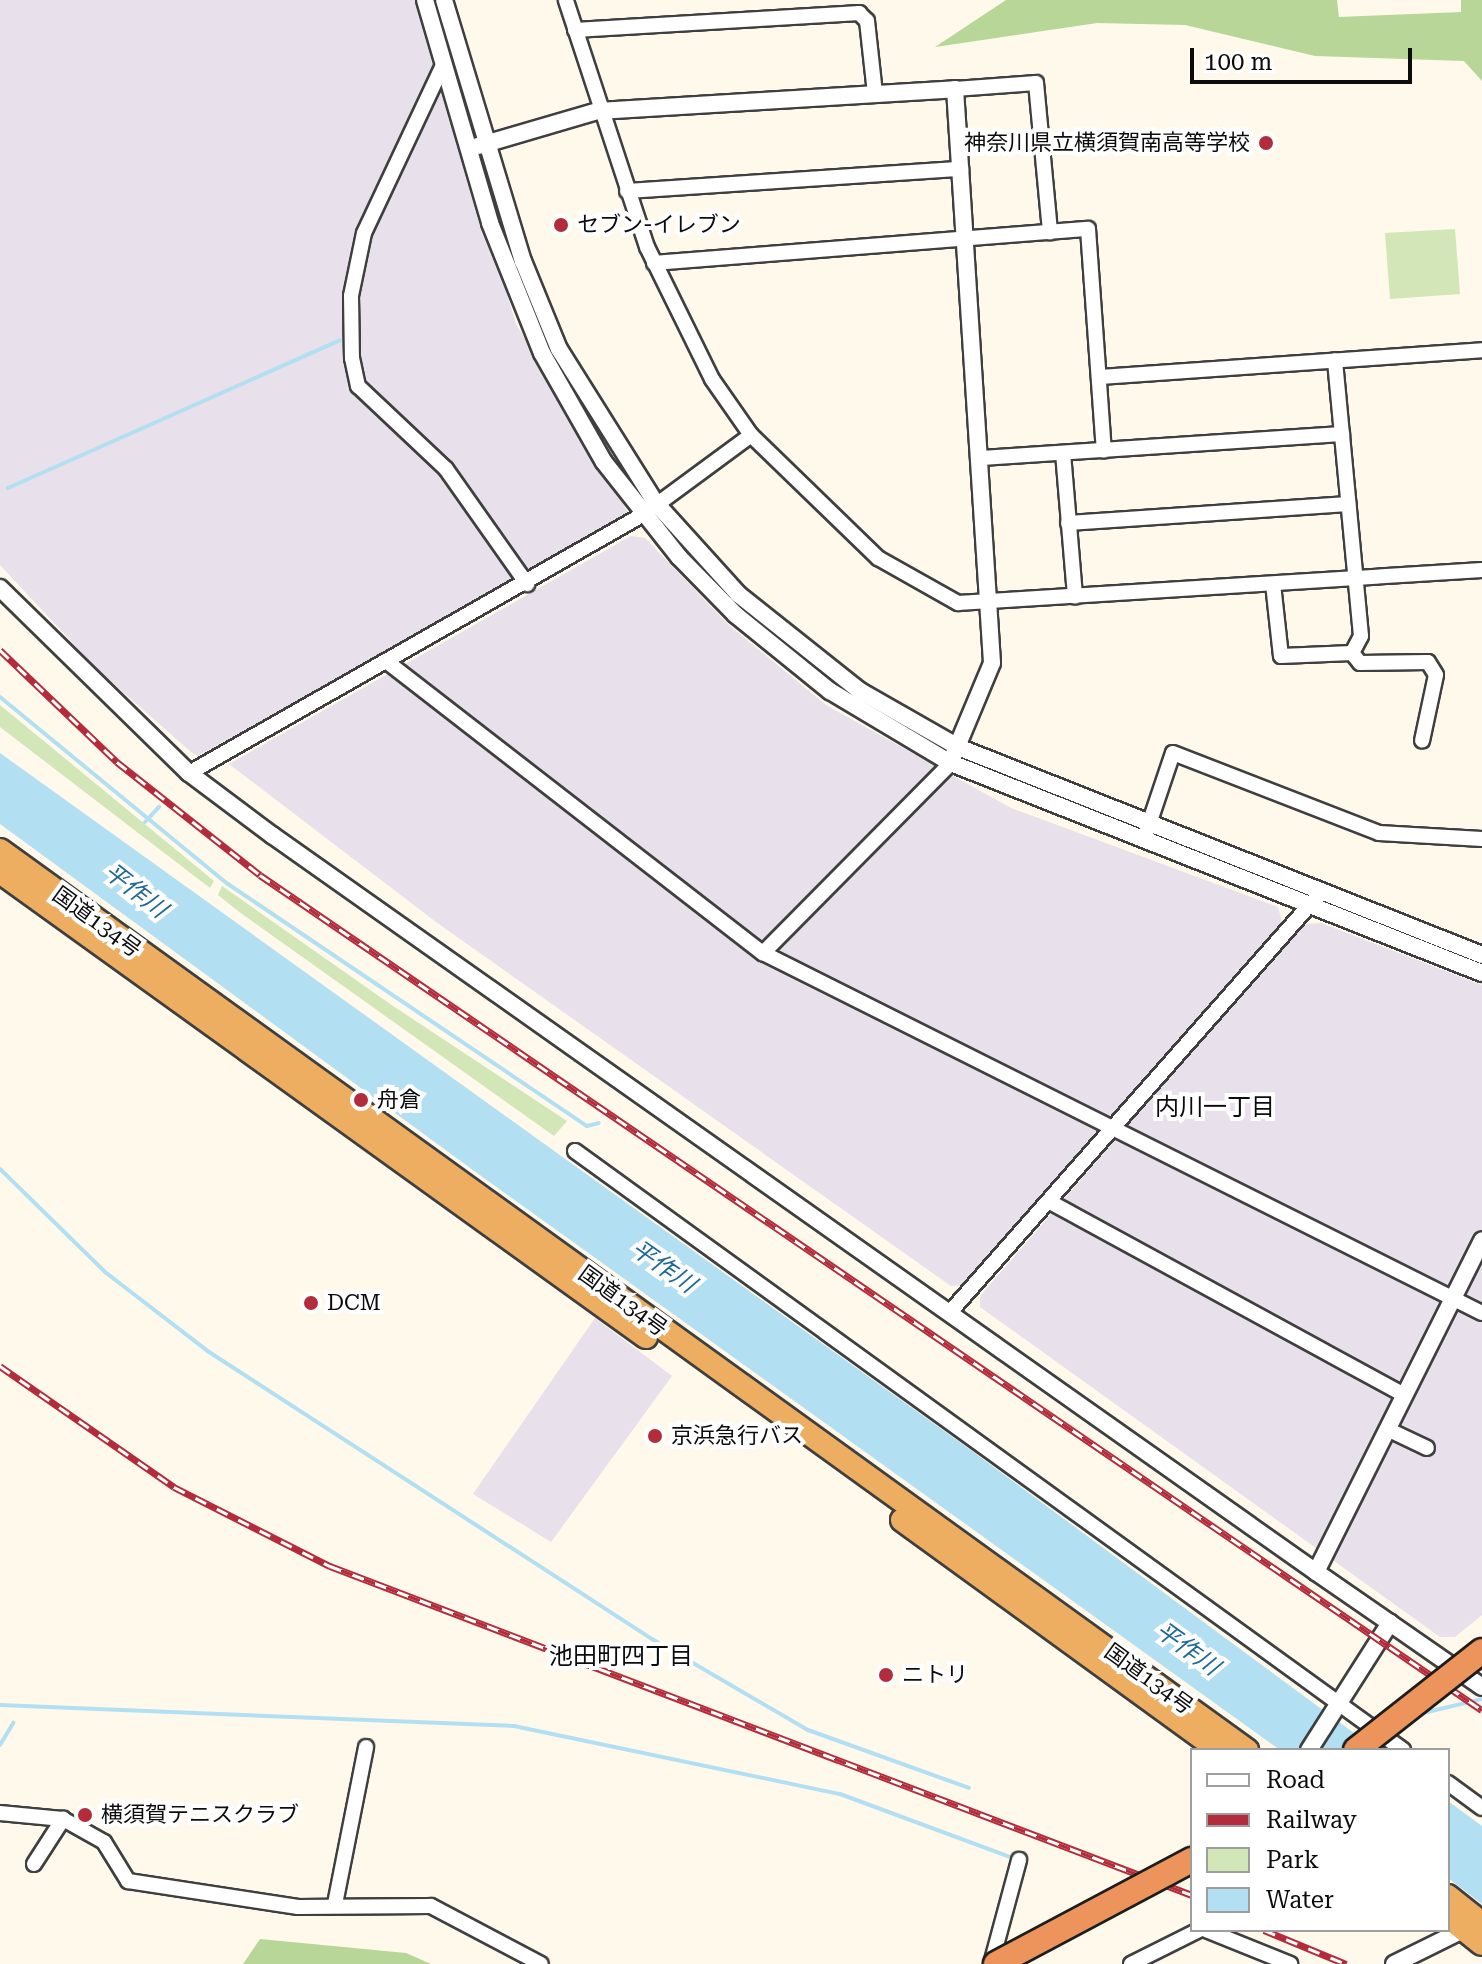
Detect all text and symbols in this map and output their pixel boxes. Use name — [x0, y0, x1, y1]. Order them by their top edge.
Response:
scale bar — [1194, 32, 1416, 82]
text: 100 m — [1204, 48, 1272, 76]
place label: 神奈川県立横須賀南高等学校 — [964, 130, 1250, 156]
marker: 神奈川県立横須賀南高等学校 — [1257, 134, 1275, 152]
place label: セブン-イレブン — [577, 212, 741, 238]
marker: セブン-イレブン — [552, 216, 570, 234]
water label: 平作川 — [98, 857, 172, 925]
street label: 国道134号 — [48, 881, 146, 963]
place label: 舟倉 — [377, 1087, 421, 1113]
marker: 舟倉 — [352, 1091, 370, 1109]
district label: 内川一丁目 — [1155, 1094, 1275, 1122]
water label: 平作川 — [625, 1235, 701, 1299]
street label: 国道134号 — [574, 1260, 672, 1342]
place label: DCM — [327, 1290, 381, 1316]
marker: DCM — [302, 1294, 320, 1312]
place label: 京浜急行バス — [671, 1423, 803, 1449]
marker: 京浜急行バス — [646, 1427, 664, 1445]
water label: 平作川 — [1149, 1616, 1225, 1682]
street label: 国道134号 — [1100, 1638, 1198, 1720]
district label: 池田町四丁目 — [549, 1643, 693, 1671]
place label: ニトリ — [902, 1662, 968, 1688]
marker: ニトリ — [877, 1666, 895, 1684]
legend — [1190, 1748, 1450, 1932]
text: Road — [1266, 1766, 1325, 1794]
place label: 横須賀テニスクラブ — [101, 1802, 299, 1828]
marker: 横須賀テニスクラブ — [76, 1806, 94, 1824]
text: Railway — [1266, 1806, 1357, 1834]
text: Park — [1266, 1846, 1319, 1874]
text: Water — [1266, 1886, 1334, 1914]

